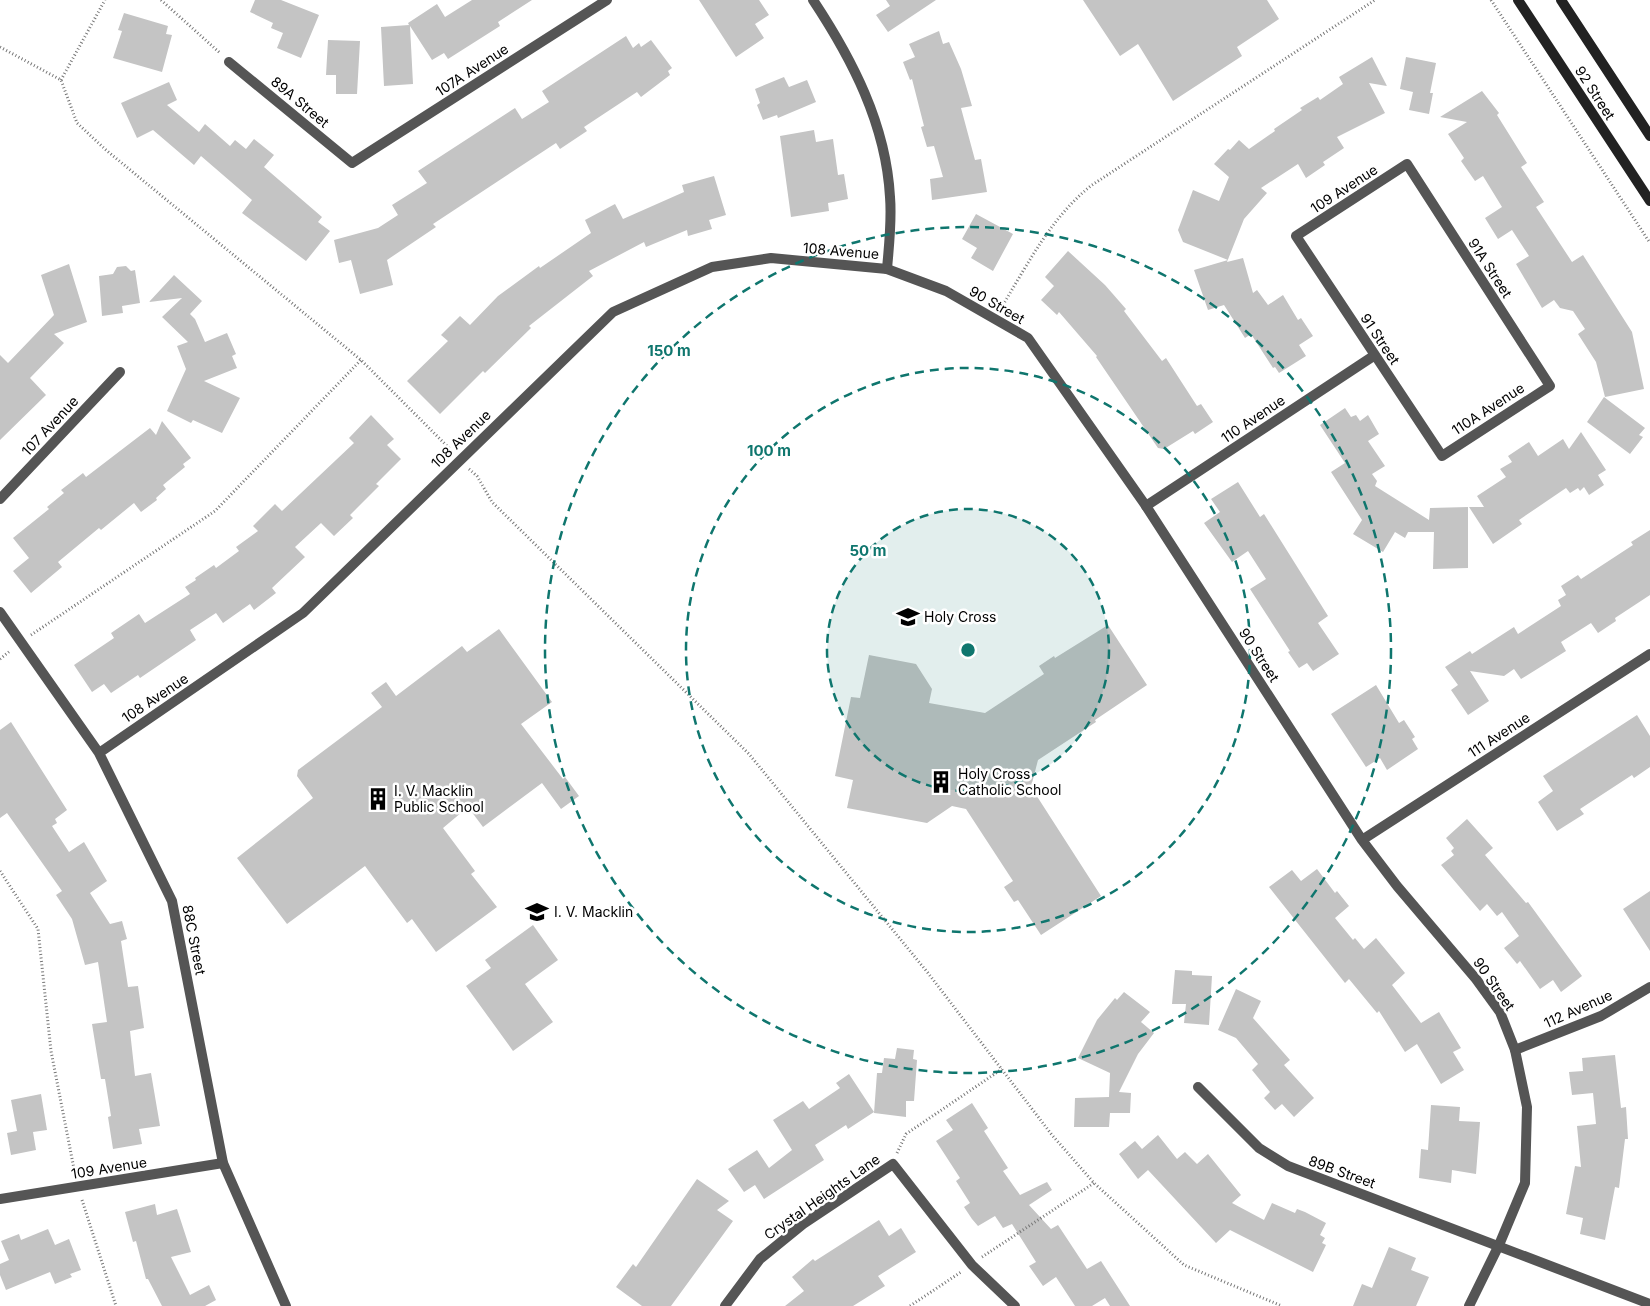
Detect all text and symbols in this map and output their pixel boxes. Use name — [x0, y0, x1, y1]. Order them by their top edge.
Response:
street label: 107A Avenue — [432, 40, 511, 99]
street label: 92 Street — [1572, 63, 1619, 123]
street label: 89A Street — [268, 72, 333, 131]
street label: 109 Avenue — [1307, 161, 1380, 216]
street label: 91A Street — [1465, 235, 1516, 301]
street label: 108 Avenue — [802, 239, 880, 262]
street label: 90 Street — [967, 282, 1028, 327]
street label: 91 Street — [1357, 310, 1404, 368]
text: 150 m — [647, 341, 691, 360]
street label: 110A Avenue — [1448, 379, 1527, 438]
street label: 110 Avenue — [1218, 391, 1288, 446]
street label: 107 Avenue — [18, 392, 82, 459]
street label: 108 Avenue — [427, 406, 494, 471]
text: 100 m — [747, 441, 791, 460]
text: 50 m — [850, 541, 886, 560]
school or university icon: Holy Cross — [895, 604, 921, 630]
place label: Holy Cross — [924, 608, 997, 625]
street label: 90 Street — [1236, 625, 1283, 685]
centre of rings — [959, 641, 977, 659]
street label: 108 Avenue — [118, 669, 191, 726]
street label: 111 Avenue — [1465, 708, 1533, 761]
place label: Holy Cross Catholic School — [958, 765, 1062, 798]
building icon: Holy Cross Catholic School — [928, 769, 954, 795]
place label: I. V. Macklin Public School — [394, 782, 484, 815]
building icon: I. V. Macklin Public School — [365, 786, 391, 812]
school or university icon: I. V. Macklin — [524, 899, 550, 925]
street label: 88C Street — [179, 903, 210, 977]
place label: I. V. Macklin — [554, 903, 633, 920]
street label: 90 Street — [1470, 954, 1519, 1014]
street label: 112 Avenue — [1541, 986, 1615, 1031]
street label: Crystal Heights Lane — [760, 1150, 883, 1243]
street label: 89B Street — [1306, 1152, 1378, 1192]
street label: 109 Avenue — [70, 1153, 148, 1182]

